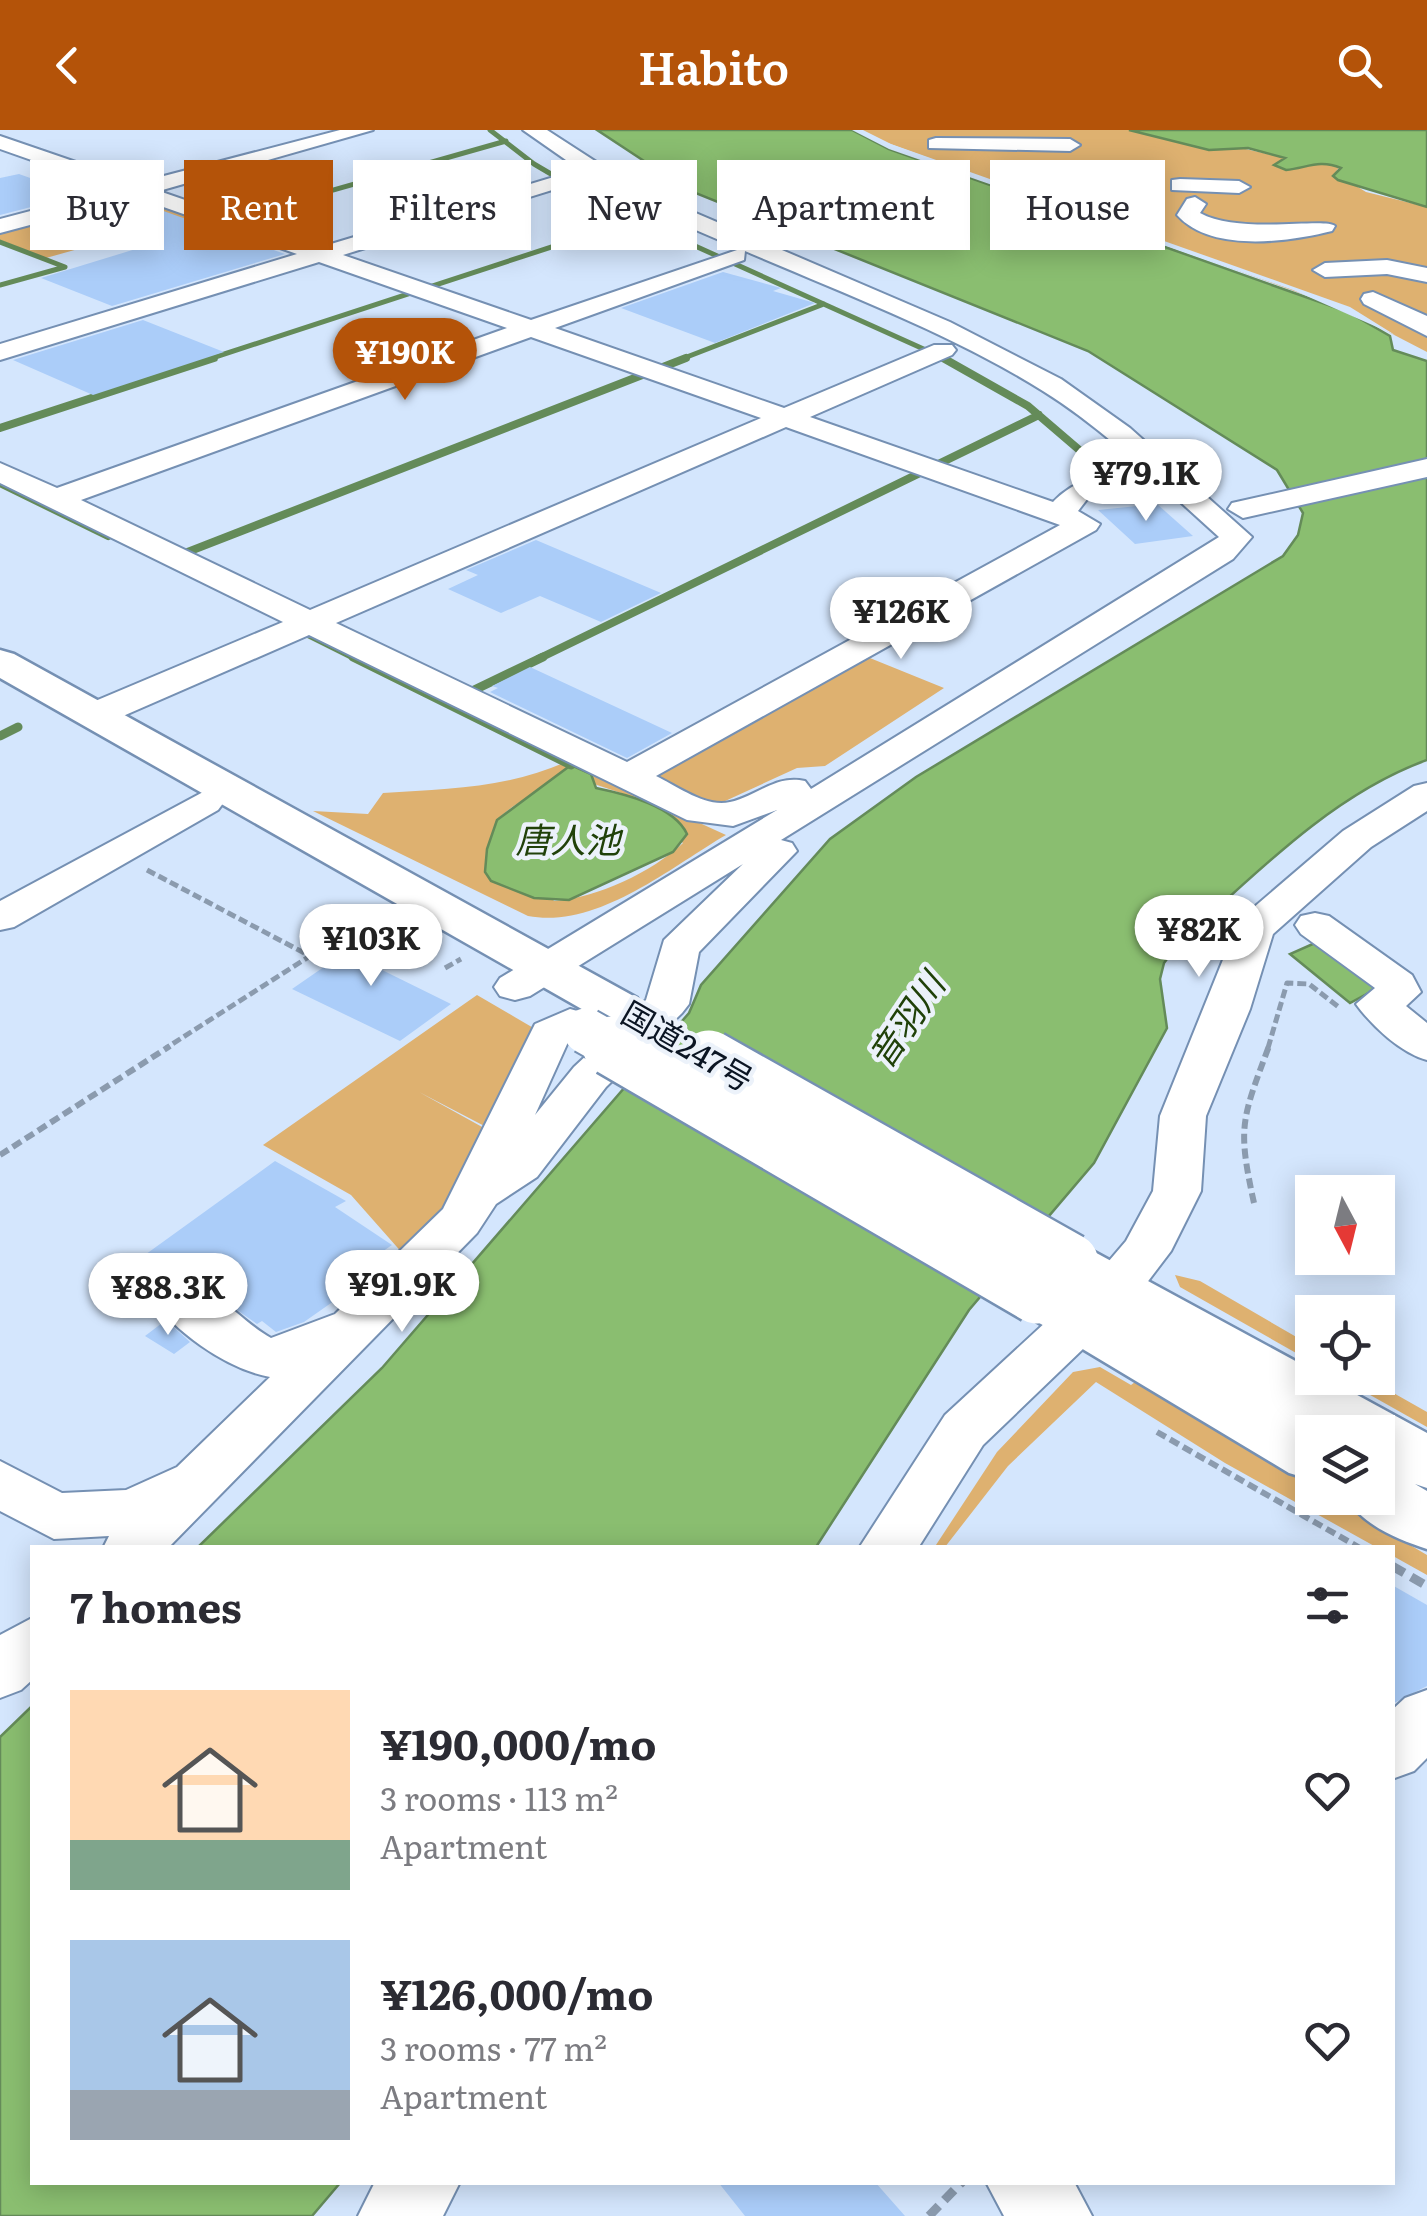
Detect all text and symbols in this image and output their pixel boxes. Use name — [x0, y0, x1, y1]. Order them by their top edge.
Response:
text: Habito — [638, 32, 789, 99]
icon: back — [40, 38, 95, 93]
icon: search — [1332, 38, 1387, 93]
chip: Buy — [30, 160, 164, 250]
chip: Rent — [184, 160, 333, 250]
chip: Filters — [353, 160, 531, 250]
chip: New — [551, 160, 697, 250]
chip: Apartment — [717, 160, 970, 250]
chip: House — [990, 160, 1165, 250]
pin: ¥190K — [335, 318, 475, 403]
text: ¥190K — [355, 326, 455, 374]
pin: ¥79.1K — [1065, 439, 1227, 524]
text: ¥79.1K — [1092, 447, 1200, 495]
pin: ¥126K — [831, 577, 971, 662]
text: ¥126K — [852, 585, 950, 633]
water label: 唐人池 — [515, 812, 623, 864]
pin: ¥82K — [1140, 895, 1258, 980]
text: ¥82K — [1157, 903, 1241, 951]
pin: ¥103K — [301, 904, 441, 989]
text: ¥103K — [321, 912, 421, 960]
water label: 音羽川 — [854, 958, 958, 1077]
street label: 国道247号 — [614, 987, 763, 1101]
north arrow — [1295, 1175, 1395, 1275]
map controls — [1295, 1175, 1395, 1515]
pin: ¥91.9K — [321, 1250, 483, 1335]
pin: ¥88.3K — [87, 1253, 249, 1338]
text: ¥91.9K — [347, 1258, 457, 1306]
text: ¥88.3K — [110, 1261, 226, 1309]
button: locate — [1295, 1295, 1395, 1395]
button: layers — [1295, 1415, 1395, 1515]
text: 7 homes — [70, 1574, 242, 1636]
icon: filters — [1300, 1578, 1355, 1633]
text: ¥190,000/mo — [380, 1711, 656, 1773]
icon: home — [150, 1730, 270, 1850]
icon: heart — [1300, 1763, 1355, 1818]
text: 3 rooms · 113 m² — [380, 1773, 618, 1821]
text: Apartment — [380, 1821, 547, 1869]
text: ¥126,000/mo — [380, 1961, 653, 2023]
icon: home — [150, 1980, 270, 2100]
icon: heart — [1300, 2013, 1355, 2068]
text: 3 rooms · 77 m² — [380, 2023, 607, 2071]
text: Apartment — [380, 2071, 547, 2119]

